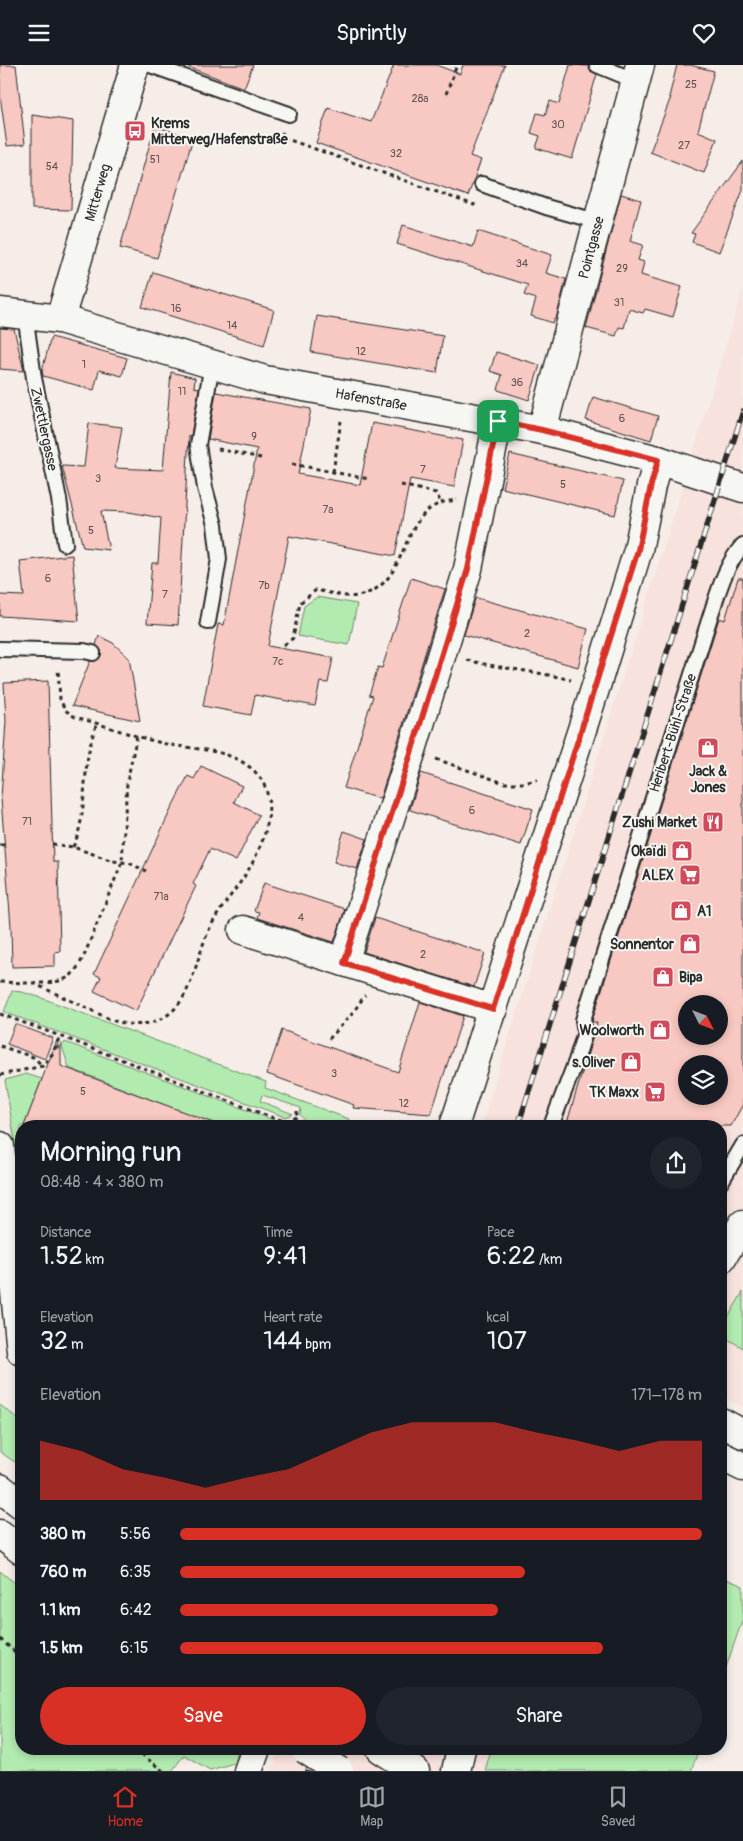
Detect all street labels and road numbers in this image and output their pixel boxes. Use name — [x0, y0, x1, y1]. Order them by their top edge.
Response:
street label: Mitterweg — [81, 162, 114, 223]
street label: Pointgasse — [574, 214, 608, 281]
street label: Hafenstraße — [334, 384, 408, 414]
street label: Zwettlergasse — [27, 386, 61, 472]
street label: Heribert-Bühl-Straße — [646, 671, 700, 795]

